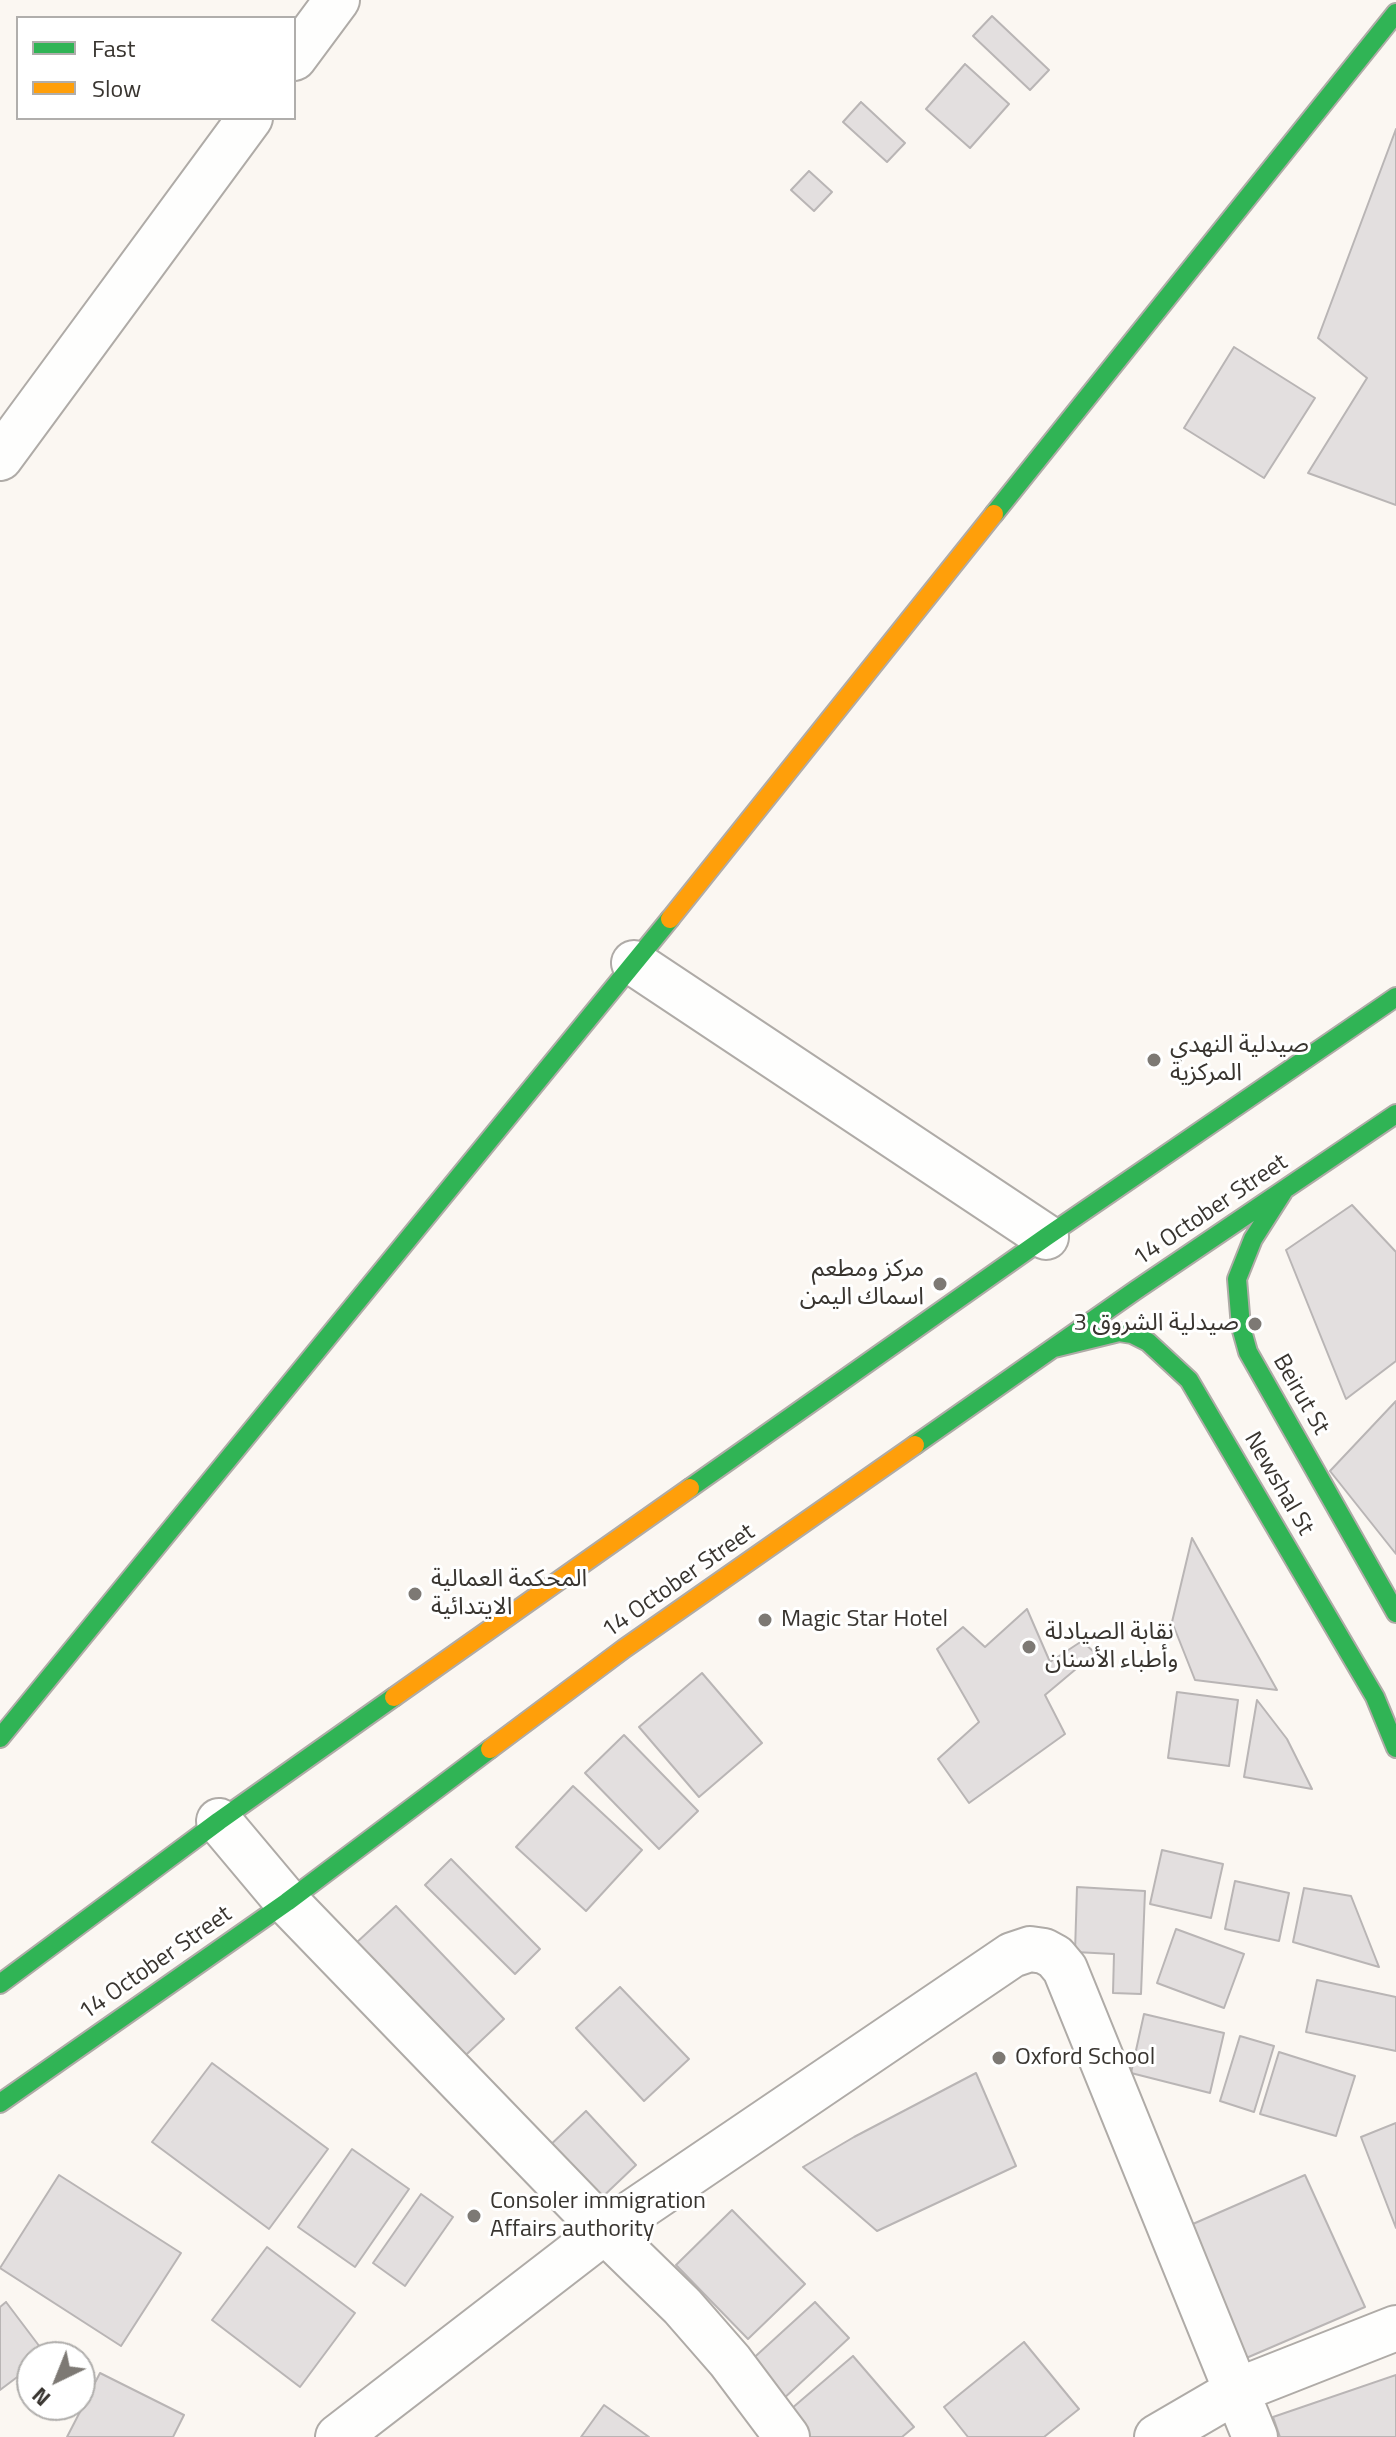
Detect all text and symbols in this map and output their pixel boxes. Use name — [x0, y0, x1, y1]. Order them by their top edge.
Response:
legend — [16, 16, 296, 120]
text: Fast — [92, 30, 135, 66]
text: Slow — [92, 70, 141, 106]
place label: صيدلية النهدي المركزية — [1170, 1032, 1309, 1088]
marker: صيدلية النهدي المركزية — [1145, 1051, 1163, 1069]
street label: 14 October Street — [1128, 1149, 1294, 1273]
place label: مركز ومطعم اسماك اليمن — [800, 1256, 924, 1312]
marker: مركز ومطعم اسماك اليمن — [931, 1275, 949, 1293]
place label: صيدلية الشروق 3 — [1074, 1310, 1239, 1338]
marker: صيدلية الشروق 3 — [1246, 1315, 1264, 1333]
street label: Beirut St — [1265, 1350, 1335, 1440]
street label: Newshal St — [1237, 1427, 1319, 1541]
street label: 14 October Street — [597, 1519, 761, 1645]
place label: المحكمة العمالية الايتدائية — [431, 1566, 587, 1622]
marker: المحكمة العمالية الايتدائية — [406, 1585, 424, 1603]
place label: Magic Star Hotel — [781, 1606, 948, 1634]
marker: Magic Star Hotel — [756, 1611, 774, 1629]
place label: نقابة الصيادلة وأطباء الأسنان — [1045, 1619, 1178, 1675]
marker: نقابة الصيادلة وأطباء الأسنان — [1020, 1638, 1038, 1656]
street label: 14 October Street — [74, 1901, 238, 2027]
place label: Oxford School — [1015, 2044, 1155, 2072]
marker: Oxford School — [990, 2049, 1008, 2067]
place label: Consoler immigration Affairs authority — [490, 2188, 706, 2244]
marker: Consoler immigration Affairs authority — [465, 2207, 483, 2225]
north arrow — [16, 2341, 96, 2421]
text: N — [24, 2379, 58, 2415]

